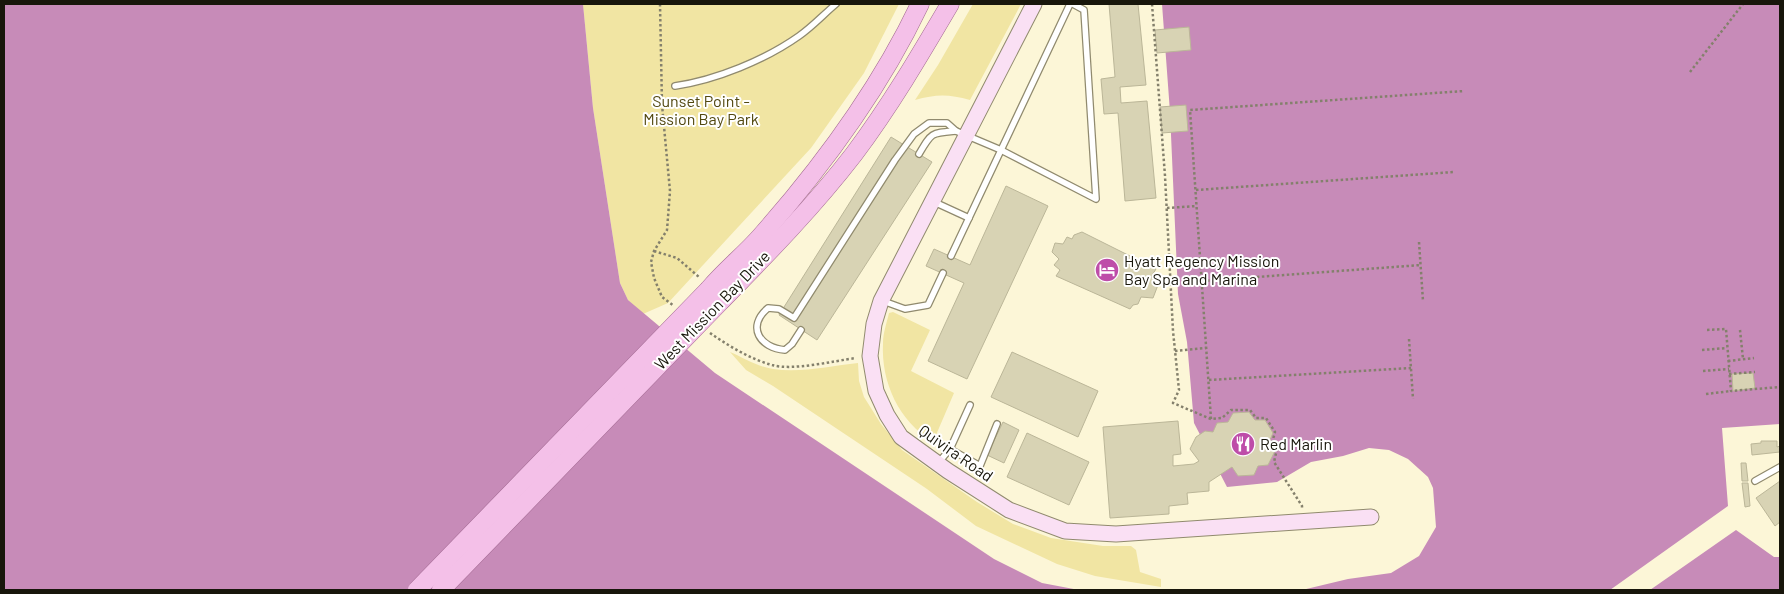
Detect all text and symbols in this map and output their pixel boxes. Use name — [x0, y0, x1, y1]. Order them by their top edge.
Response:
park label: Sunset Point - Mission Bay Park — [643, 91, 759, 128]
street label: West Mission Bay Drive — [650, 246, 773, 373]
place label: Hyatt Regency Mission Bay Spa and Marina — [1124, 251, 1279, 288]
hotel icon: Hyatt Regency Mission Bay Spa and Marina — [1094, 257, 1120, 283]
street label: Quivira Road — [916, 420, 997, 485]
restaurant icon: Red Marlin — [1230, 431, 1256, 457]
place label: Red Marlin — [1260, 434, 1332, 453]

